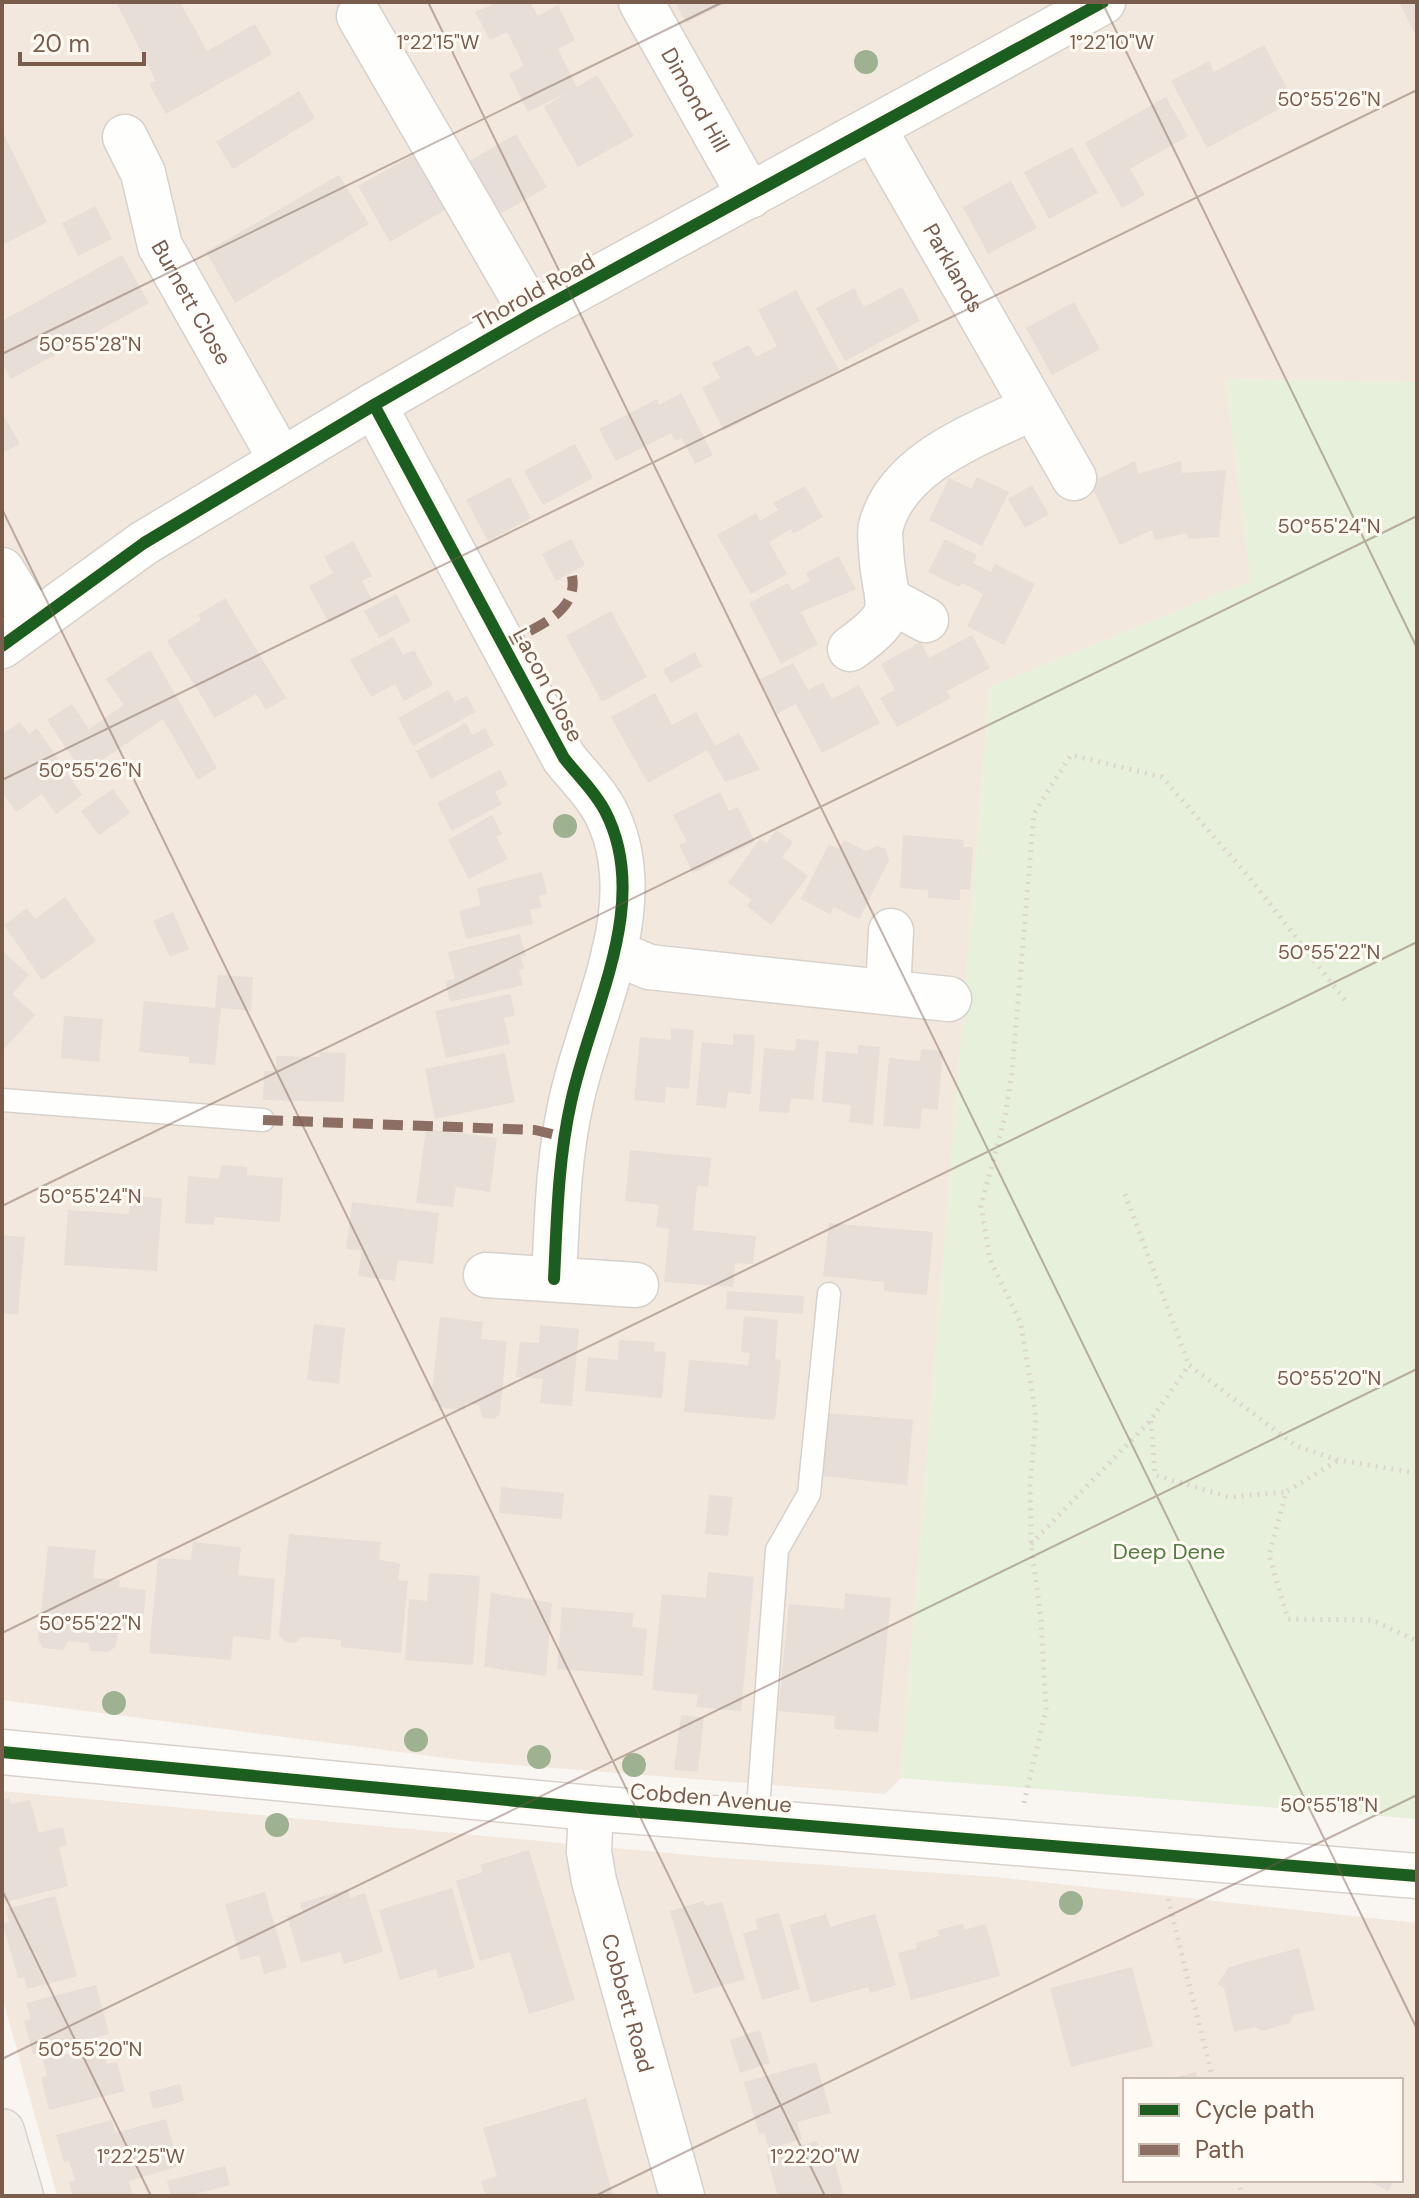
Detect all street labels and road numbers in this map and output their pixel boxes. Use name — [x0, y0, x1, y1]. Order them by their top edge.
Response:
street label: Dimond Hill — [655, 42, 737, 157]
street label: Parklands — [917, 218, 990, 317]
street label: Burnett Close — [145, 235, 239, 370]
street label: Thorold Road — [468, 247, 600, 337]
street label: Lacon Close — [506, 623, 590, 747]
street label: Cobden Avenue — [629, 1776, 793, 1820]
street label: Cobbett Road — [595, 1930, 661, 2076]

